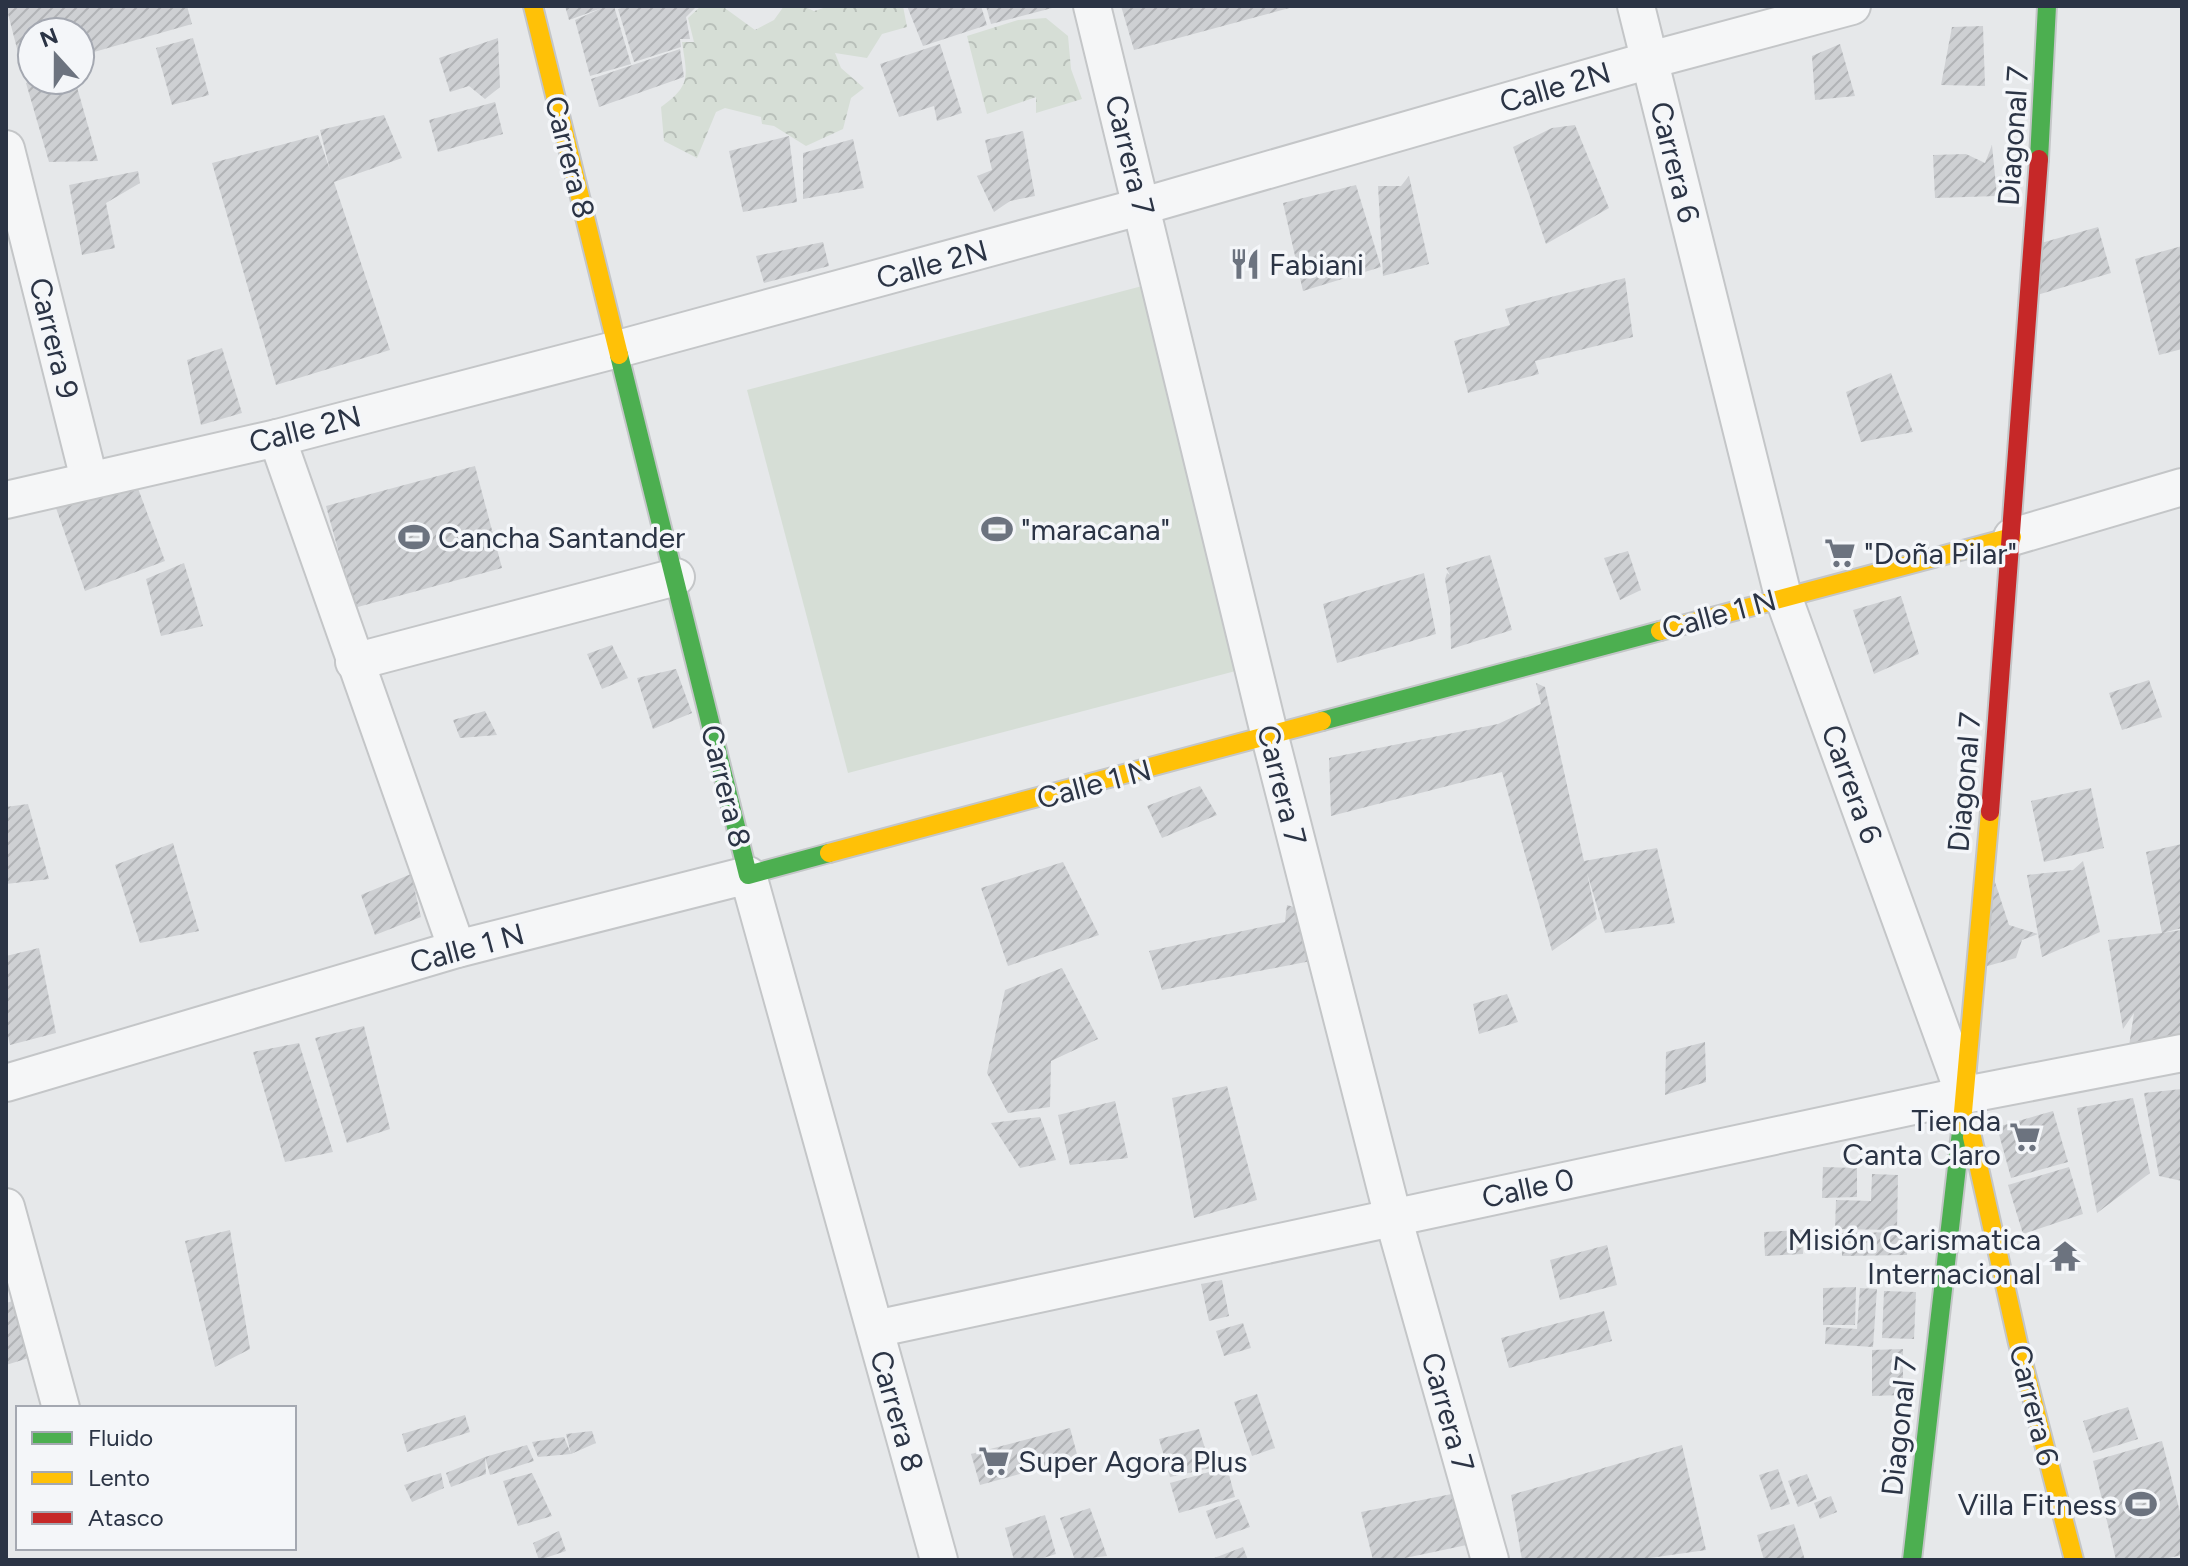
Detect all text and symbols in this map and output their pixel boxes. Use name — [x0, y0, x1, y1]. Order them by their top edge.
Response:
north arrow — [16, 16, 96, 96]
text: N — [36, 22, 62, 53]
street label: Calle 2N — [1495, 54, 1615, 120]
street label: Diagonal 7 — [1990, 65, 2036, 207]
street label: Carrera 7 — [1097, 91, 1163, 219]
street label: Carrera 8 — [537, 92, 603, 222]
street label: Carrera 6 — [1642, 98, 1708, 226]
street label: Calle 2N — [872, 231, 992, 297]
place label: Fabiani — [1269, 246, 1364, 283]
restaurant icon: Fabiani — [1228, 247, 1262, 281]
street label: Carrera 9 — [21, 274, 87, 402]
street label: Calle 2N — [245, 397, 365, 461]
place label: "maracana" — [1021, 511, 1170, 548]
sports icon: "maracana" — [980, 512, 1014, 546]
place label: Cancha Santander — [438, 519, 685, 556]
sports icon: Cancha Santander — [397, 520, 431, 554]
place label: "Doña Pilar" — [1864, 535, 2017, 572]
supermarket icon: "Doña Pilar" — [1823, 536, 1857, 570]
street label: Calle 1 N — [1658, 581, 1780, 647]
street label: Diagonal 7 — [1939, 711, 1989, 853]
street label: Carrera 6 — [1814, 720, 1890, 848]
street label: Carrera 8 — [693, 721, 759, 851]
street label: Carrera 7 — [1249, 721, 1315, 849]
street label: Calle 1 N — [1033, 751, 1155, 817]
street label: Calle 1 N — [406, 915, 528, 981]
place label: Tienda Canta Claro — [1842, 1102, 2001, 1173]
supermarket icon: Tienda Canta Claro — [2008, 1120, 2042, 1154]
street label: Calle 0 — [1479, 1160, 1577, 1216]
place label: Misión Carismatica Internacional — [1788, 1221, 2041, 1292]
temple icon: Misión Carismatica Internacional — [2048, 1239, 2082, 1273]
street label: Carrera 6 — [2001, 1341, 2067, 1469]
street label: Carrera 8 — [862, 1346, 932, 1476]
street label: Carrera 7 — [1413, 1348, 1483, 1476]
street label: Diagonal 7 — [1873, 1354, 1925, 1498]
legend — [16, 1406, 296, 1550]
text: Fluido — [88, 1423, 153, 1452]
place label: Super Agora Plus — [1018, 1443, 1247, 1480]
supermarket icon: Super Agora Plus — [977, 1444, 1011, 1478]
text: Lento — [88, 1463, 150, 1492]
place label: Villa Fitness — [1958, 1486, 2117, 1523]
sports icon: Villa Fitness — [2124, 1487, 2158, 1521]
text: Atasco — [88, 1503, 164, 1532]

